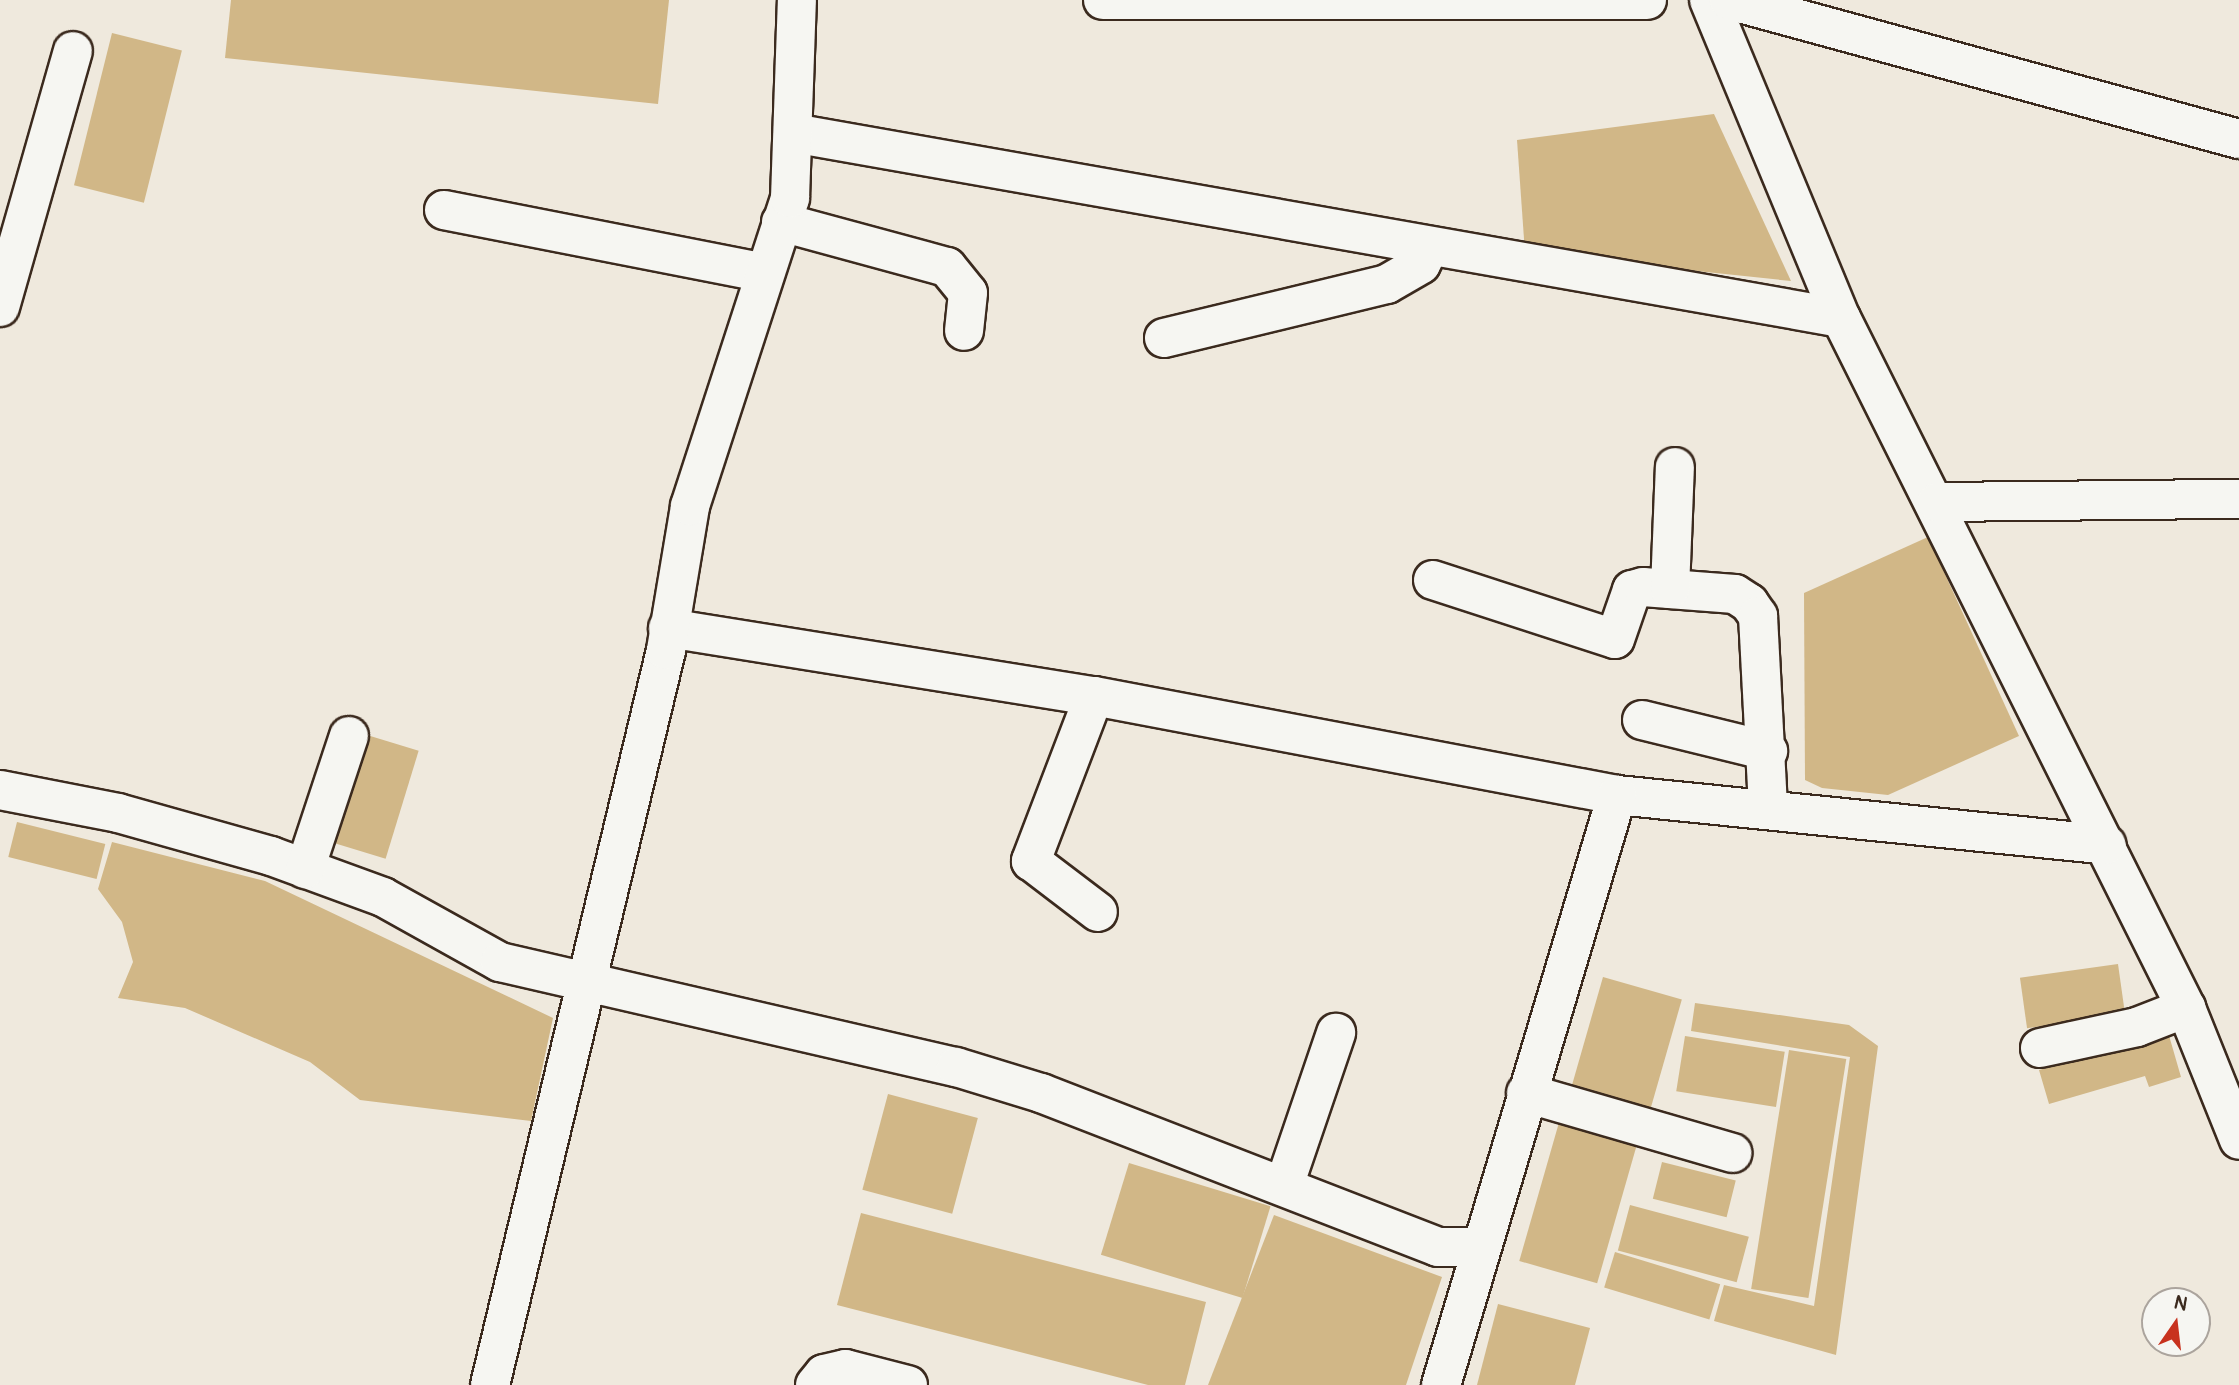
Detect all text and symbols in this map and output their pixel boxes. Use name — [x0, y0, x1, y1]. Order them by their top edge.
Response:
north arrow — [2141, 1287, 2211, 1357]
text: N — [2171, 1290, 2190, 1317]

